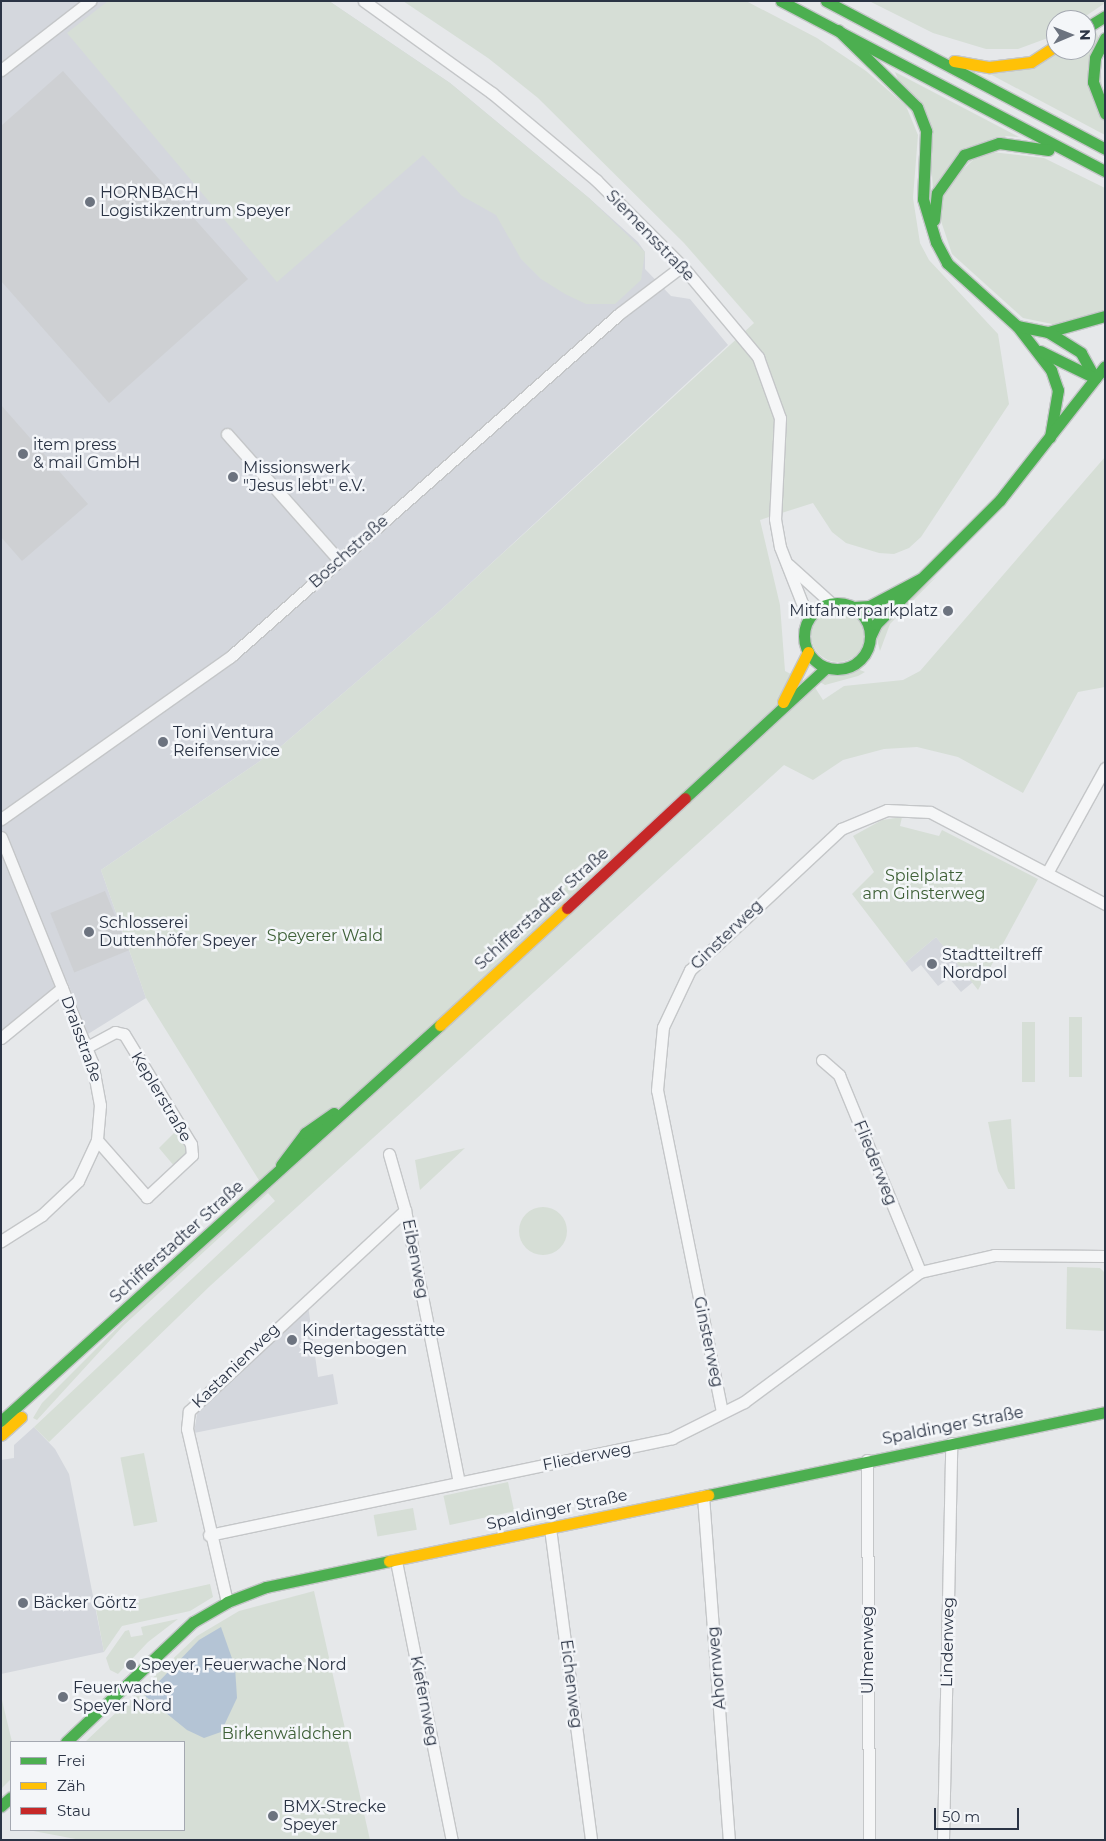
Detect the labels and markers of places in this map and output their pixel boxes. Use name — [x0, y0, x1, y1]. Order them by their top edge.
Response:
place label: HORNBACH Logistikzentrum Speyer — [100, 183, 291, 221]
marker: HORNBACH Logistikzentrum Speyer — [84, 196, 96, 208]
place label: item press & mail GmbH — [33, 435, 140, 473]
marker: item press & mail GmbH — [17, 448, 29, 460]
place label: Missionswerk "Jesus lebt" e.V. — [243, 458, 365, 496]
marker: Missionswerk "Jesus lebt" e.V. — [227, 471, 239, 483]
place label: Mitfahrerparkplatz — [789, 601, 938, 621]
marker: Mitfahrerparkplatz — [942, 605, 954, 617]
place label: Toni Ventura Reifenservice — [173, 723, 280, 761]
marker: Toni Ventura Reifenservice — [157, 736, 169, 748]
place label: Schlosserei Duttenhöfer Speyer — [99, 913, 257, 951]
marker: Schlosserei Duttenhöfer Speyer — [83, 926, 95, 938]
place label: Stadtteiltreff Nordpol — [942, 945, 1042, 983]
marker: Stadtteiltreff Nordpol — [926, 958, 938, 970]
place label: Kindertagesstätte Regenbogen — [302, 1321, 445, 1359]
marker: Kindertagesstätte Regenbogen — [286, 1334, 298, 1346]
place label: Bäcker Görtz — [33, 1593, 137, 1613]
marker: Bäcker Görtz — [17, 1597, 29, 1609]
place label: Speyer, Feuerwache Nord — [141, 1655, 347, 1675]
marker: Speyer, Feuerwache Nord — [125, 1659, 137, 1671]
place label: Feuerwache Speyer Nord — [73, 1678, 172, 1716]
marker: Feuerwache Speyer Nord — [57, 1691, 69, 1703]
place label: BMX-Strecke Speyer — [283, 1797, 386, 1835]
marker: BMX-Strecke Speyer — [267, 1810, 279, 1822]

